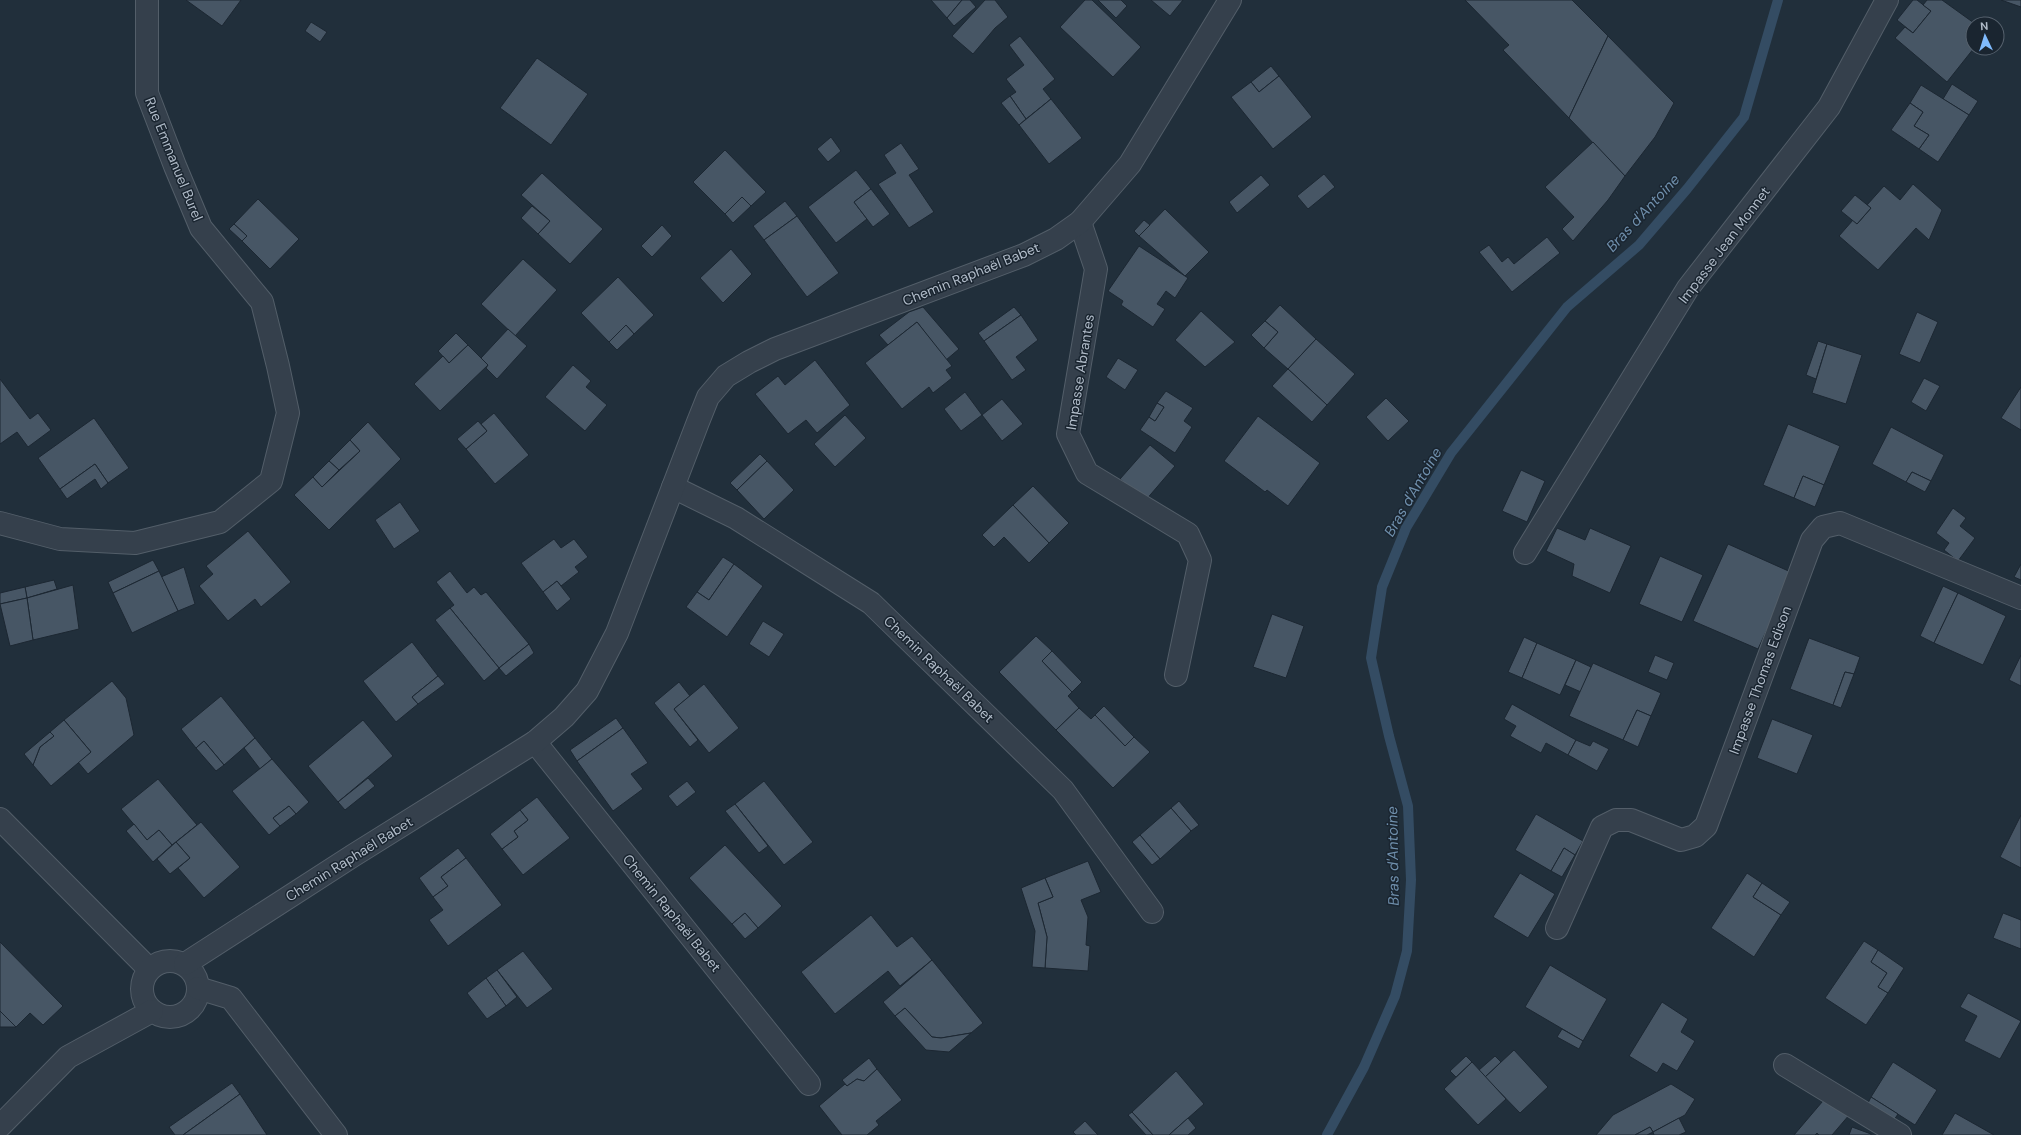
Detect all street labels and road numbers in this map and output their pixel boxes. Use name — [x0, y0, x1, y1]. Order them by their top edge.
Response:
street label: Rue Emmanuel Burel — [141, 95, 207, 223]
street label: Impasse Jean Monnet — [1674, 183, 1774, 307]
street label: Chemin Raphaël Babet — [900, 238, 1042, 310]
street label: Impasse Abrantes — [1062, 313, 1098, 431]
street label: Impasse Thomas Edison — [1725, 603, 1795, 757]
street label: Chemin Raphaël Babet — [880, 612, 998, 726]
street label: Chemin Raphaël Babet — [282, 813, 416, 905]
street label: Chemin Raphaël Babet — [619, 850, 725, 976]

